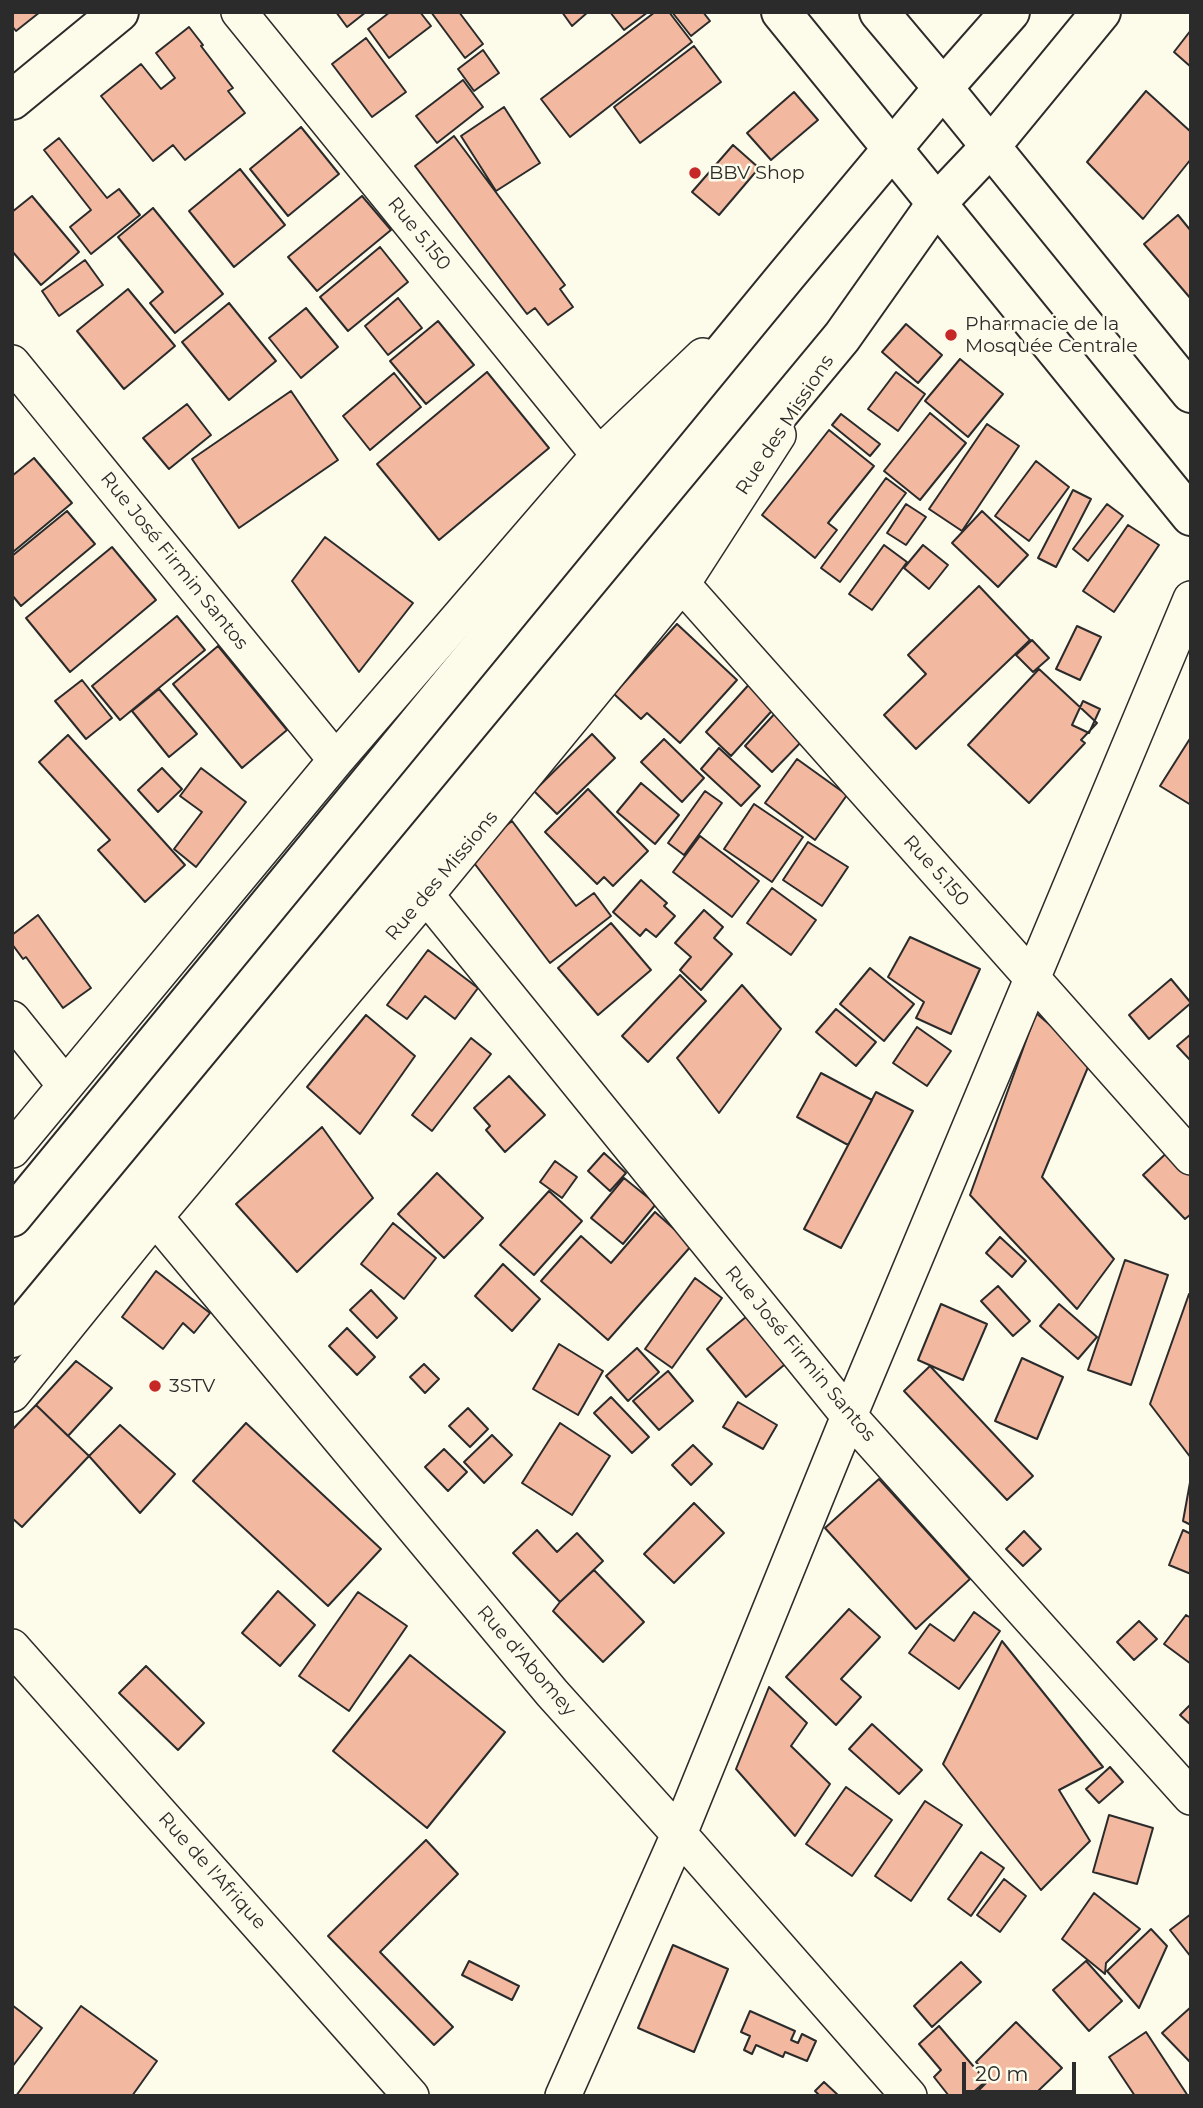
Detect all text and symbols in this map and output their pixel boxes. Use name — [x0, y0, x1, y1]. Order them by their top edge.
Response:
place label: BBV Shop — [709, 162, 805, 184]
marker: BBV Shop — [687, 165, 703, 181]
street label: Rue 5.150 — [383, 193, 455, 275]
place label: Pharmacie de la Mosquée Centrale — [965, 313, 1138, 357]
marker: Pharmacie de la Mosquée Centrale — [943, 327, 959, 343]
street label: Rue des Missions — [731, 351, 839, 499]
street label: Rue José Firmin Santos — [95, 468, 253, 654]
street label: Rue des Missions — [381, 806, 503, 946]
street label: Rue 5.150 — [898, 831, 974, 911]
street label: Rue José Firmin Santos — [720, 1262, 880, 1446]
place label: 3STV — [169, 1375, 215, 1397]
marker: 3STV — [147, 1378, 163, 1394]
street label: Rue d'Abomey — [472, 1601, 580, 1721]
street label: Rue de l'Afrique — [153, 1808, 271, 1934]
scale bar — [965, 2048, 1079, 2092]
text: 20 m — [975, 2061, 1029, 2086]

